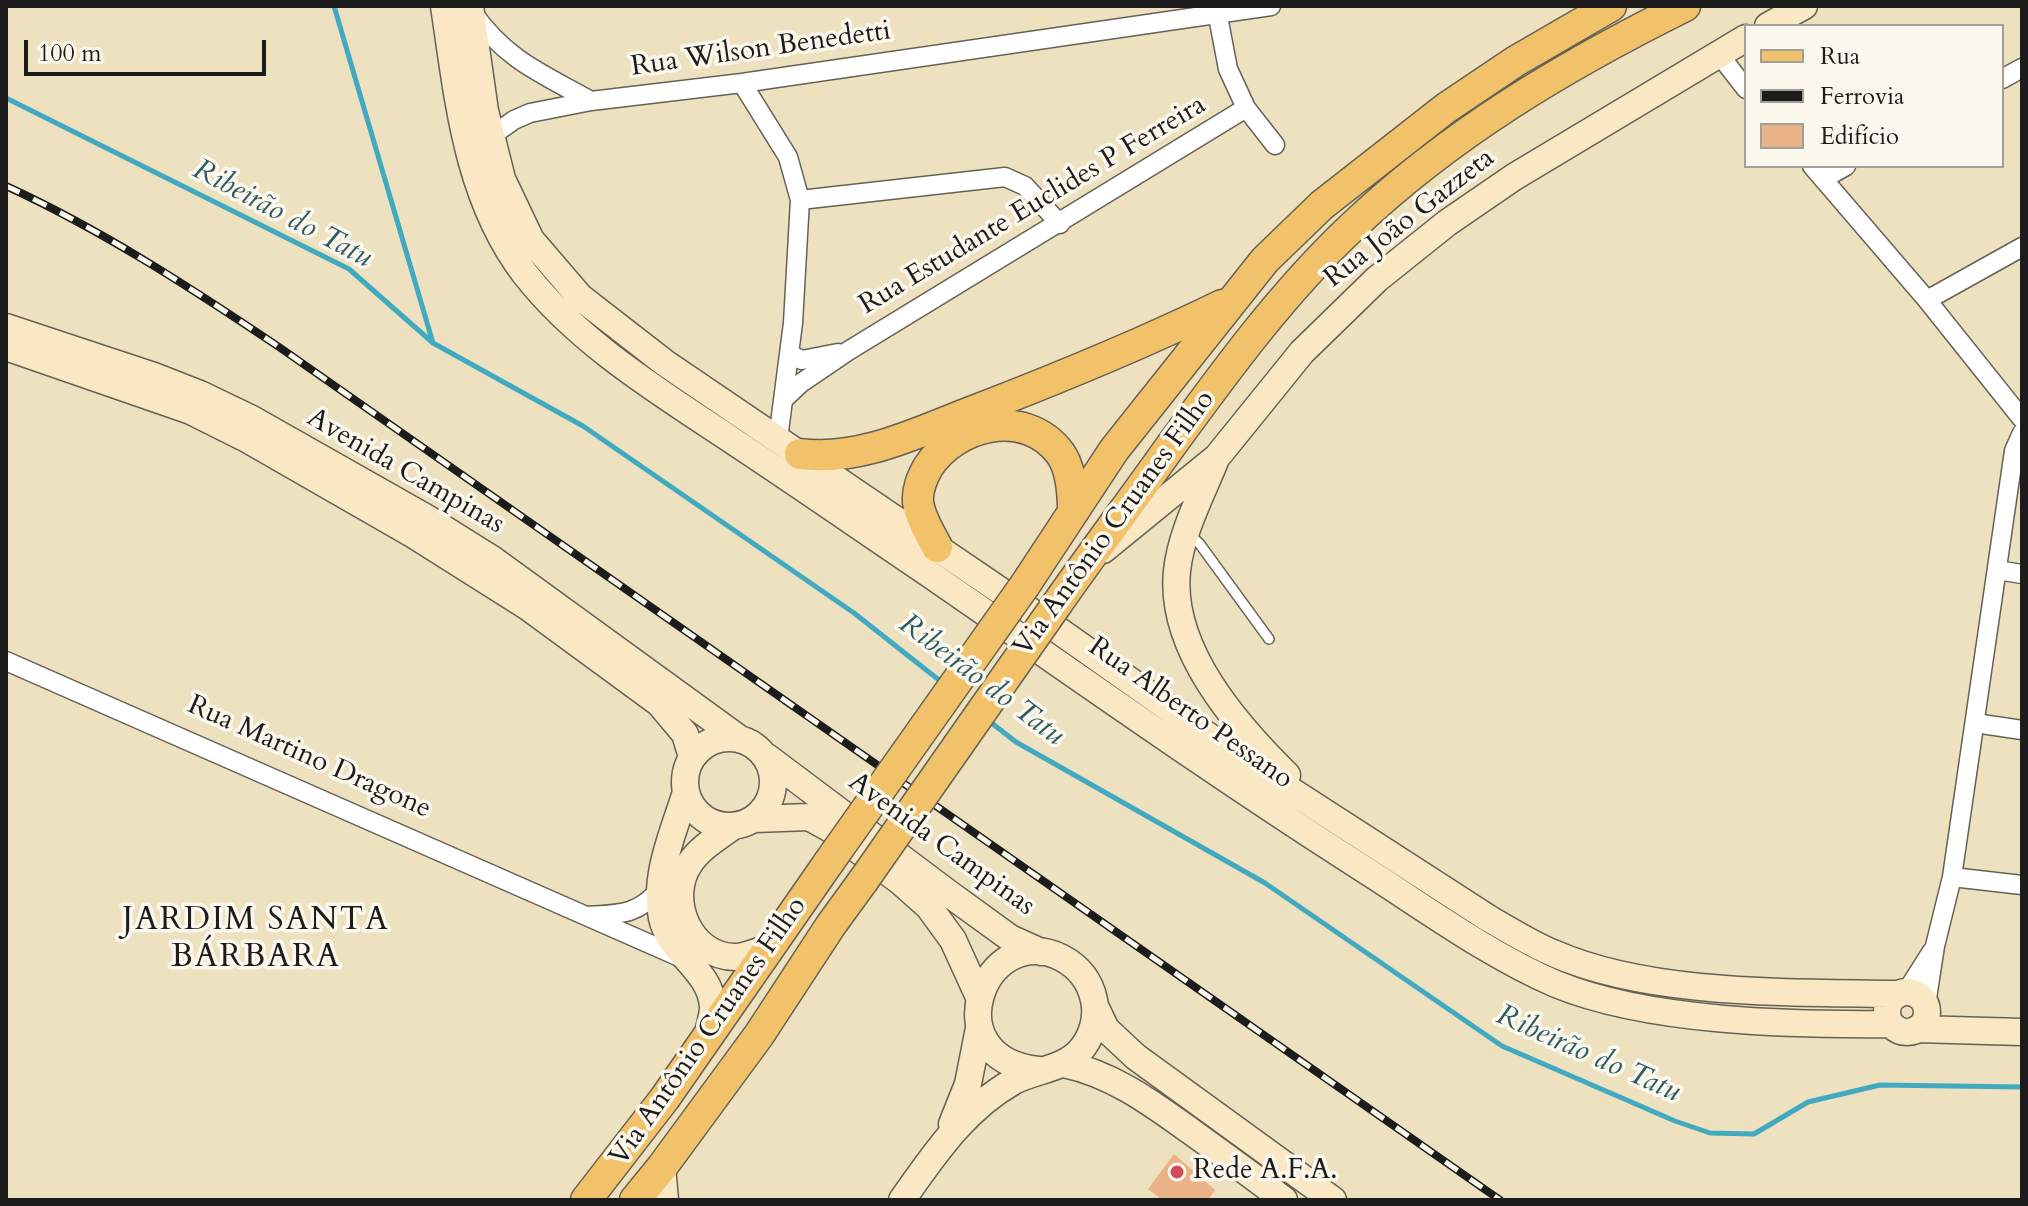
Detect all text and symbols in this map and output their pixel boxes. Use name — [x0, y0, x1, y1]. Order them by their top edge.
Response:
street label: Rua Wilson Benedetti — [629, 15, 893, 85]
scale bar — [28, 24, 270, 74]
legend — [1744, 24, 2004, 168]
text: 100 m — [38, 37, 102, 70]
text: Rua — [1820, 40, 1860, 73]
text: Ferrovia — [1820, 80, 1904, 113]
street label: Rua Estudante Euclides P Ferreira — [854, 89, 1212, 323]
text: Edifício — [1820, 120, 1899, 153]
street label: Rua João Gazzeta — [1318, 142, 1502, 296]
water label: Ribeirão do Tatu — [186, 153, 378, 277]
street label: Via Antônio Cruanes Filho — [1007, 385, 1223, 663]
street label: Avenida Campinas — [300, 402, 510, 542]
water label: Ribeirão do Tatu — [891, 607, 1071, 755]
street label: Rua Alberto Pessano — [1081, 631, 1299, 797]
street label: Rua Martino Dragone — [182, 689, 436, 827]
street label: Avenida Campinas — [841, 766, 1041, 924]
street label: Via Antônio Cruanes Filho — [603, 891, 815, 1173]
district label: JARDIM SANTA BÁRBARA — [122, 903, 390, 978]
water label: Ribeirão do Tatu — [1490, 998, 1686, 1112]
place label: Rede A.F.A. — [1193, 1155, 1337, 1189]
marker: Rede A.F.A. — [1168, 1163, 1186, 1181]

